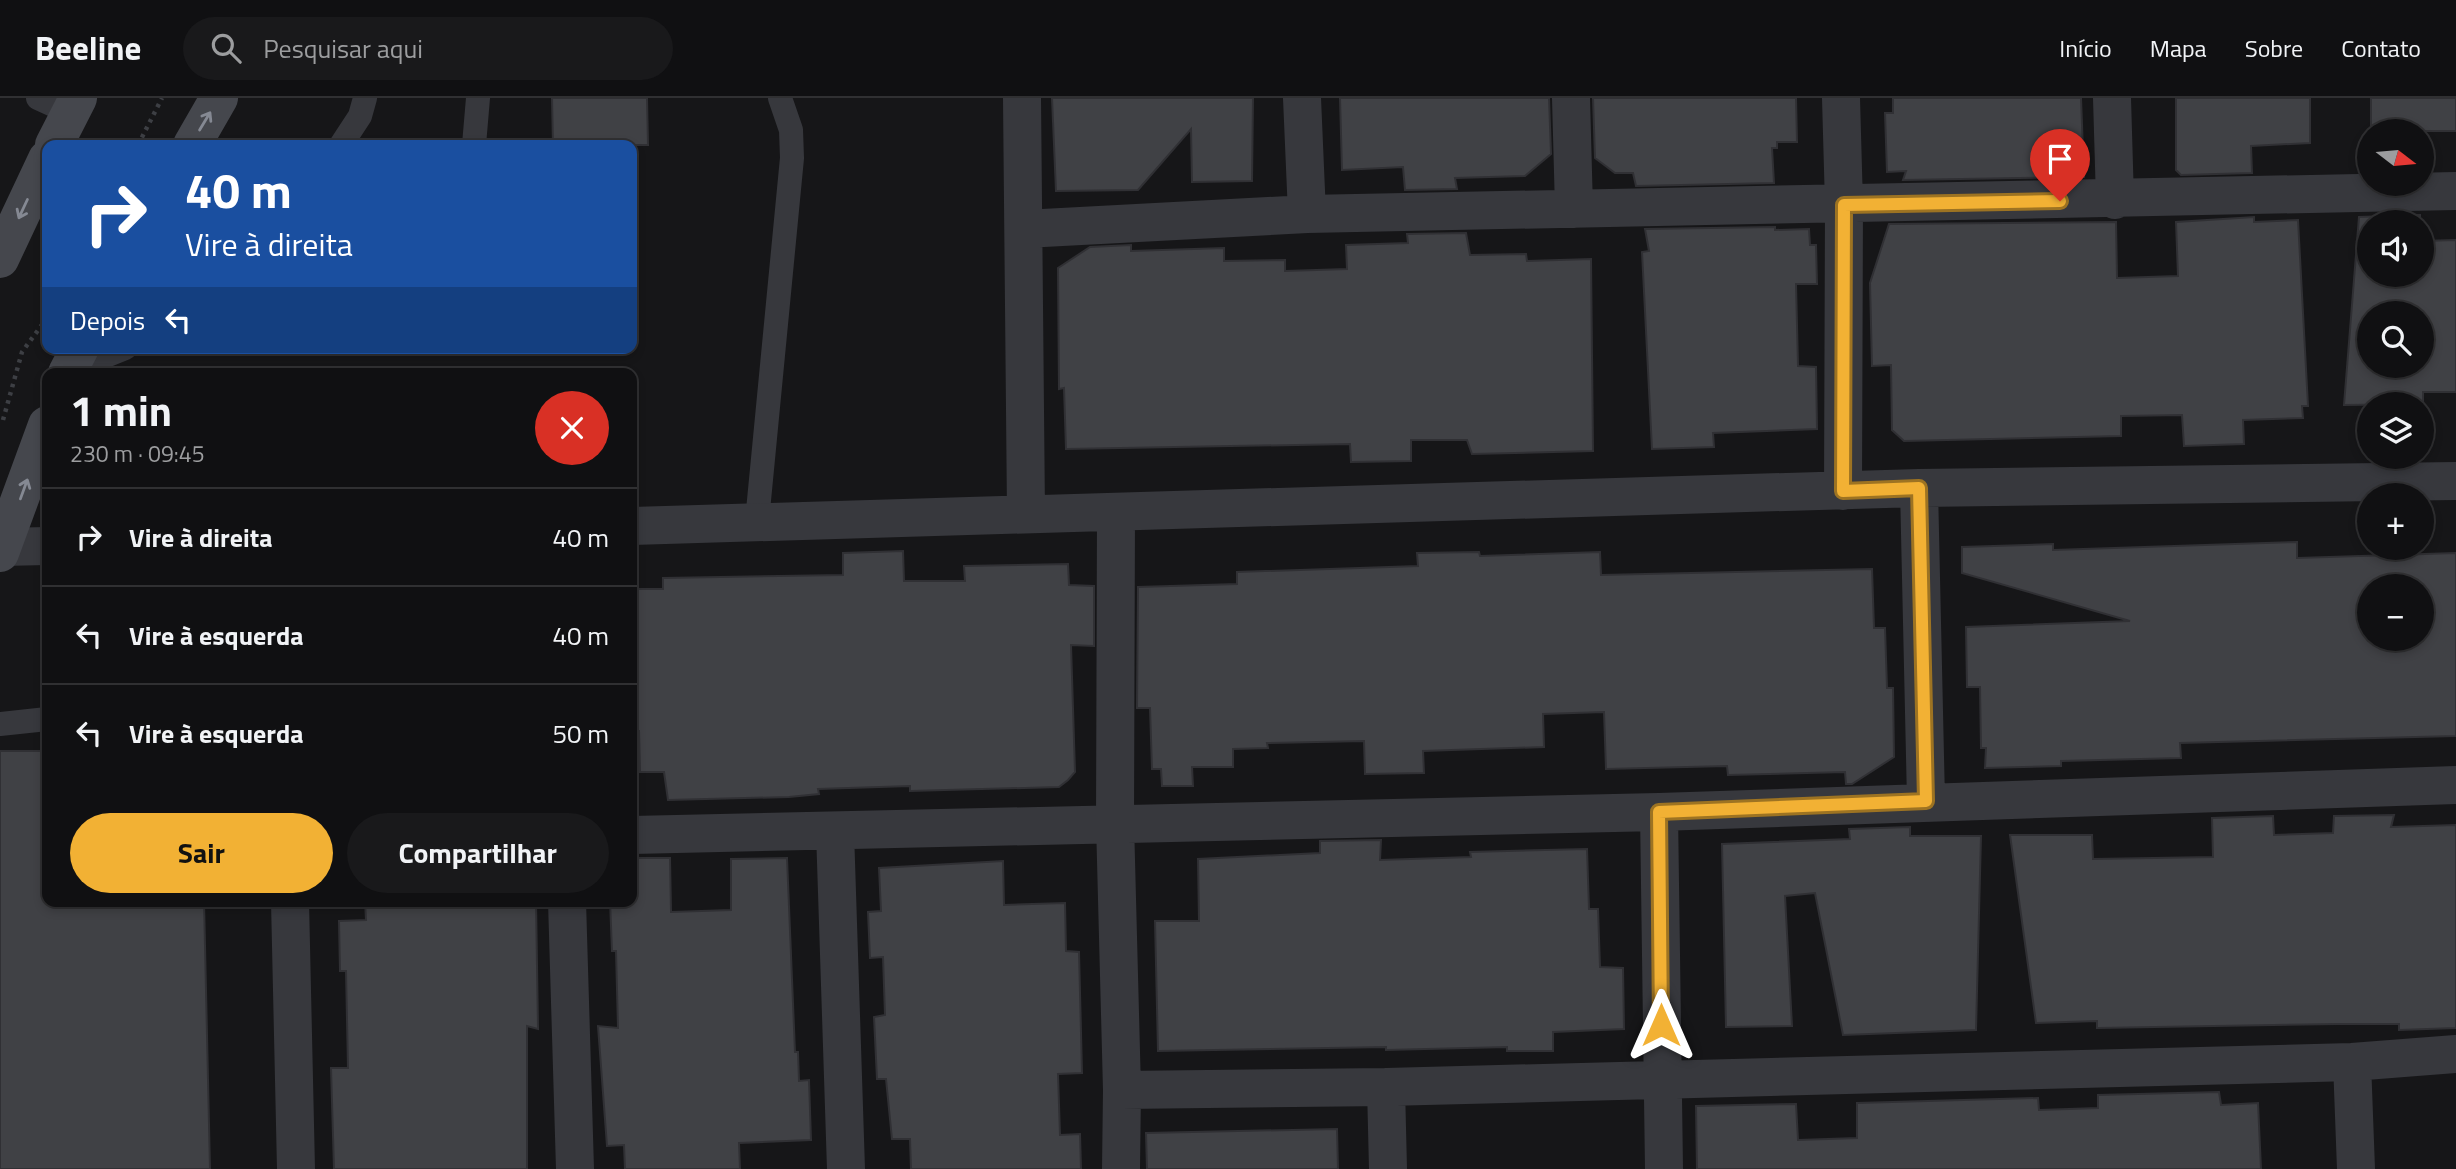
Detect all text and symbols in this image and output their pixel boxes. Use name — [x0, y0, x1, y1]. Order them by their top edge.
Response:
search box — [183, 17, 673, 80]
text: Beeline — [35, 23, 141, 73]
icon: search — [207, 29, 245, 67]
text: Pesquisar aqui — [263, 29, 423, 68]
text: Início — [2059, 30, 2112, 66]
text: Mapa — [2150, 30, 2207, 66]
text: Sobre — [2245, 30, 2303, 66]
text: Contato — [2341, 30, 2421, 66]
one-way arrow — [199, 112, 213, 132]
north arrow — [2357, 119, 2434, 196]
map controls — [2357, 119, 2434, 651]
pin — [2030, 129, 2090, 201]
icon: arrive — [2041, 140, 2079, 178]
text: 40 m — [185, 152, 292, 227]
icon: right — [70, 168, 161, 259]
one-way arrow — [16, 198, 29, 219]
button: sound — [2357, 210, 2434, 287]
text: Vire à direita — [185, 220, 353, 268]
text: Depois — [70, 301, 145, 340]
icon: left — [159, 301, 197, 339]
button: search — [2357, 301, 2434, 378]
text: 1 min — [70, 378, 172, 442]
button: close — [535, 391, 609, 465]
button: layers — [2357, 392, 2434, 469]
text: 230 m · 09:45 — [70, 436, 205, 471]
one-way arrow — [18, 478, 31, 500]
button: + — [2357, 483, 2434, 560]
icon: right — [70, 518, 108, 556]
text: Vire à direita — [129, 518, 272, 557]
text: 40 m — [552, 518, 609, 557]
button: − — [2357, 574, 2434, 651]
icon: left — [70, 616, 108, 654]
text: Vire à esquerda — [129, 616, 304, 655]
text: 40 m — [552, 616, 609, 655]
icon: left — [70, 714, 108, 752]
text: Vire à esquerda — [129, 714, 304, 753]
text: 50 m — [552, 714, 609, 753]
button: Sair — [70, 813, 333, 893]
button: Compartilhar — [347, 813, 609, 893]
position arrow — [1624, 988, 1698, 1062]

